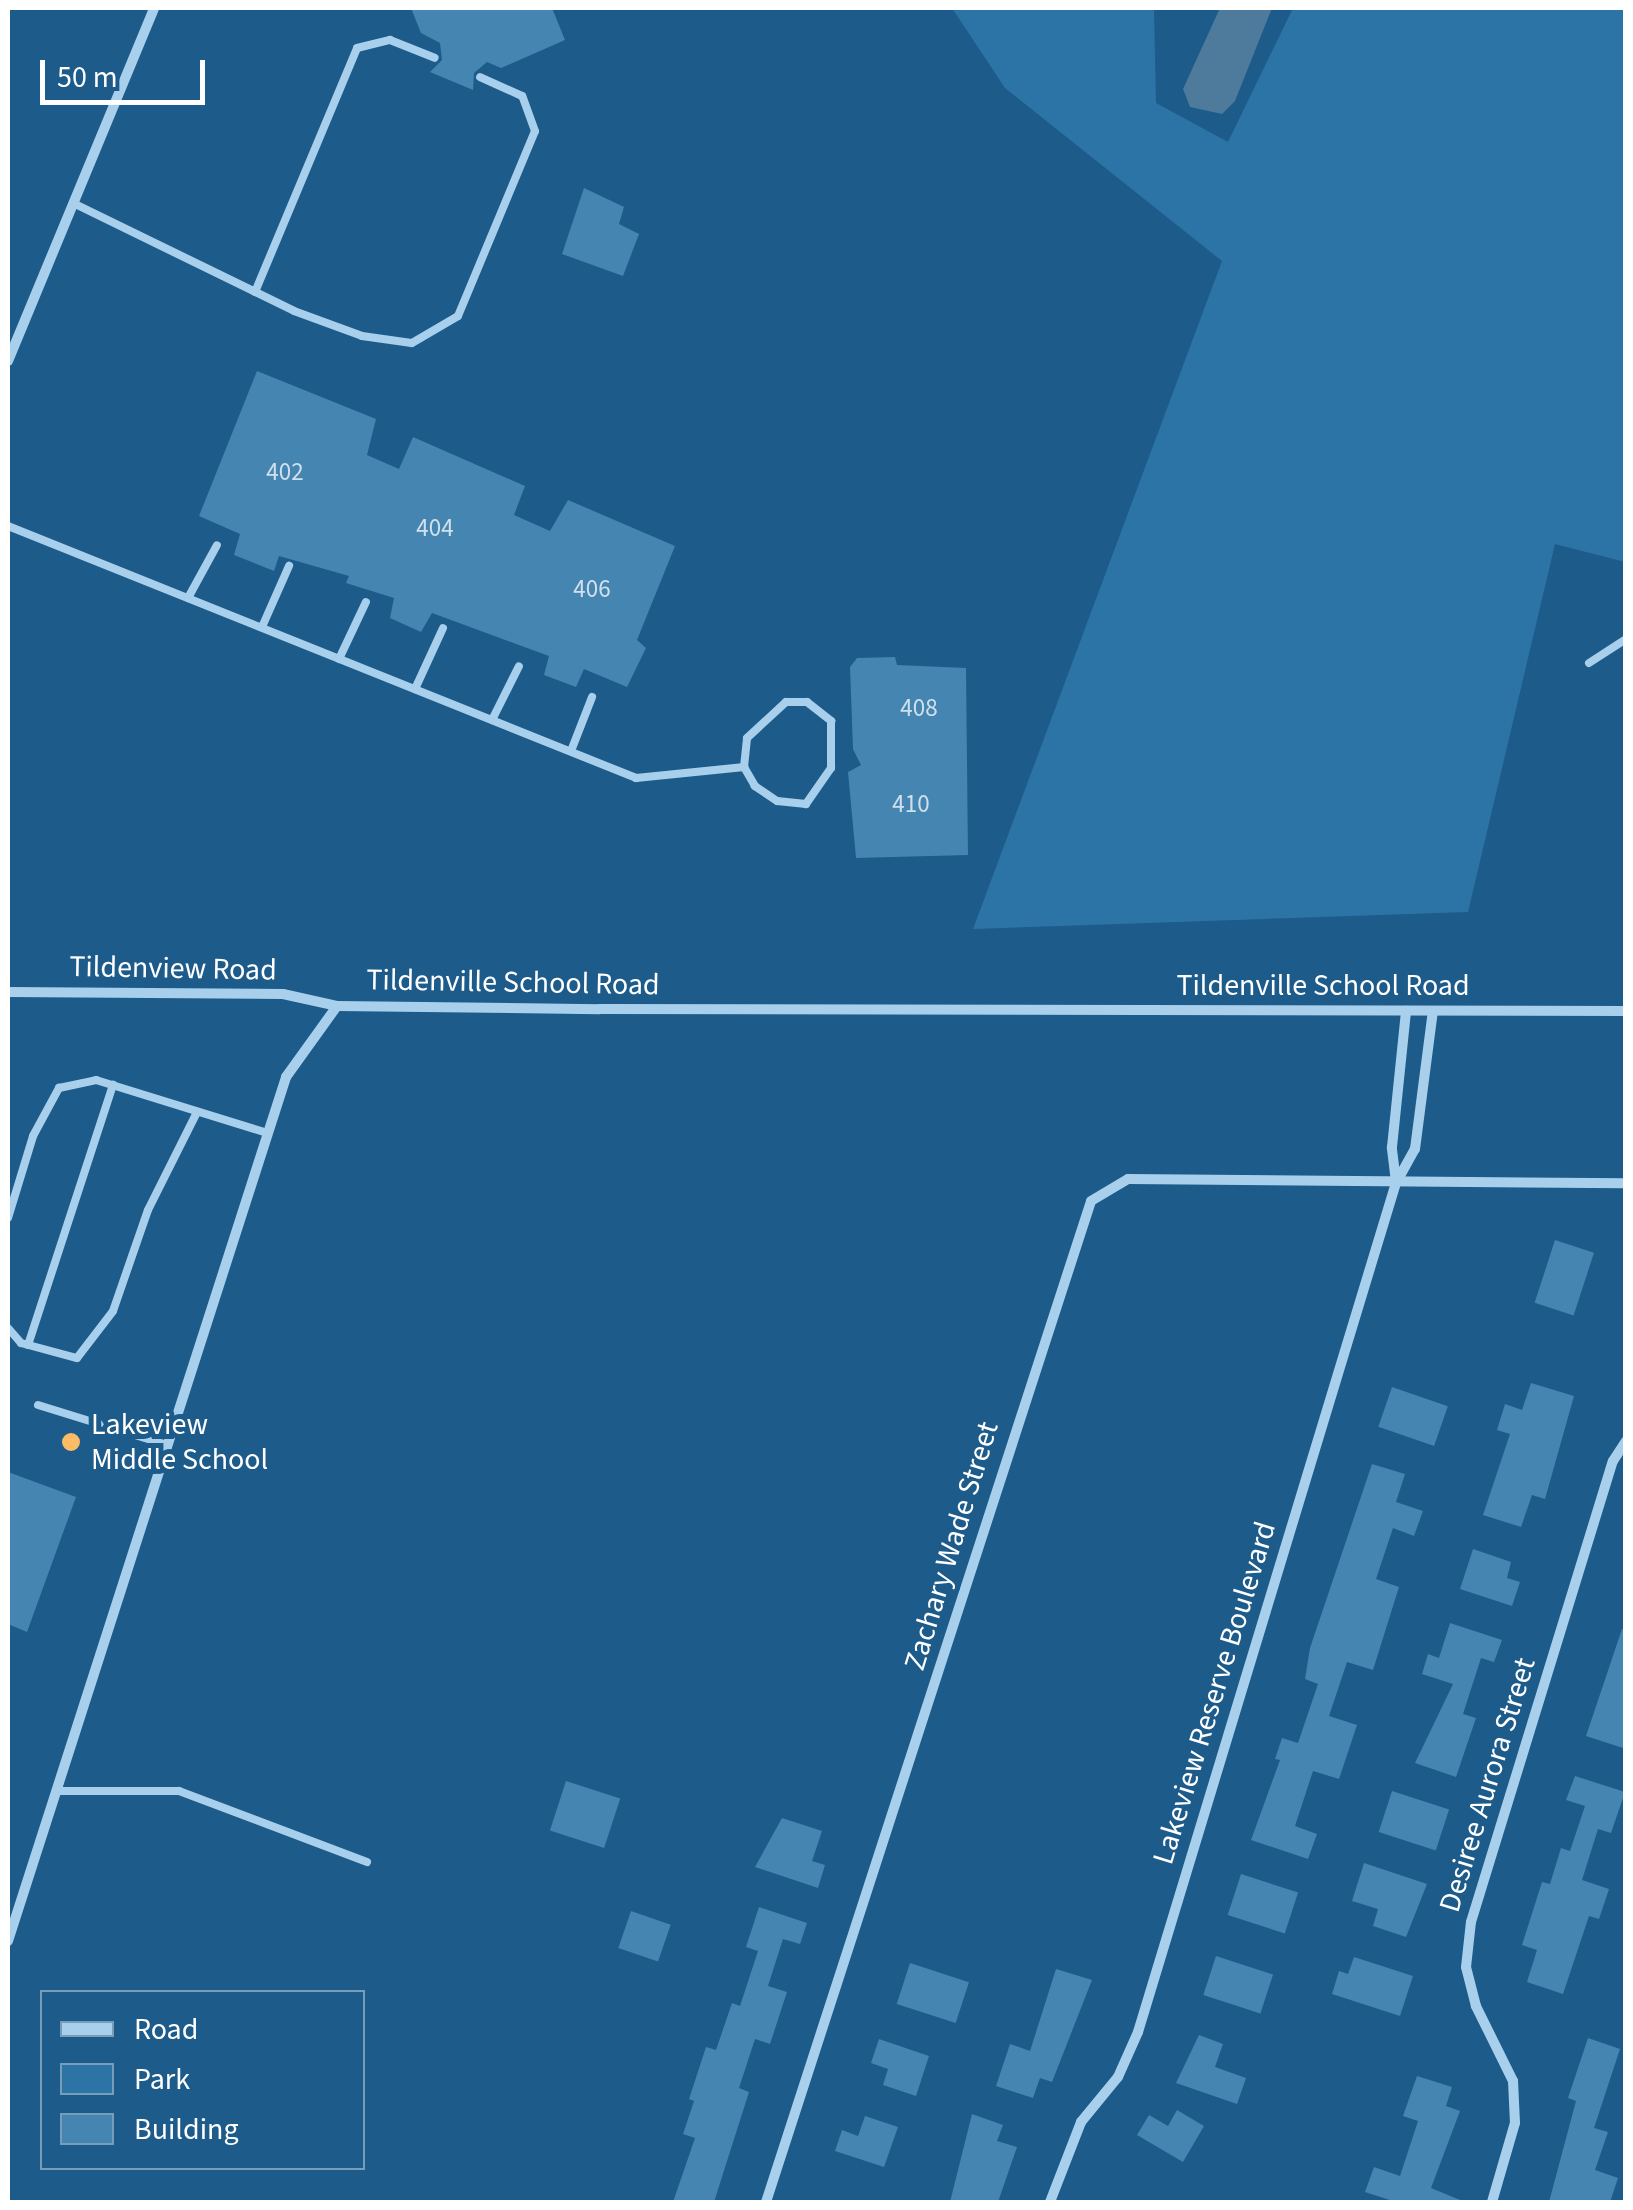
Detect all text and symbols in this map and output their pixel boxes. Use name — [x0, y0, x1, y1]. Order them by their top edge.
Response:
scale bar — [45, 40, 210, 102]
text: 50 m — [57, 56, 118, 99]
house number: 402 — [266, 457, 304, 487]
house number: 404 — [416, 513, 454, 543]
house number: 406 — [573, 574, 611, 604]
house number: 408 — [900, 693, 938, 723]
house number: 410 — [892, 789, 930, 819]
street label: Tildenview Road — [69, 949, 277, 989]
street label: Tildenville School Road — [366, 962, 660, 1004]
street label: Tildenville School Road — [1176, 968, 1470, 1004]
place label: Lakeview Middle School — [91, 1407, 268, 1478]
street label: Zachary Wade Street — [897, 1417, 1007, 1675]
marker: Lakeview Middle School — [60, 1431, 82, 1453]
street label: Lakeview Reserve Boulevard — [1146, 1517, 1284, 1869]
street label: Desiree Aurora Street — [1432, 1654, 1544, 1916]
legend — [40, 1990, 365, 2170]
text: Road — [134, 2008, 198, 2051]
text: Park — [134, 2058, 190, 2101]
text: Building — [134, 2108, 239, 2151]

